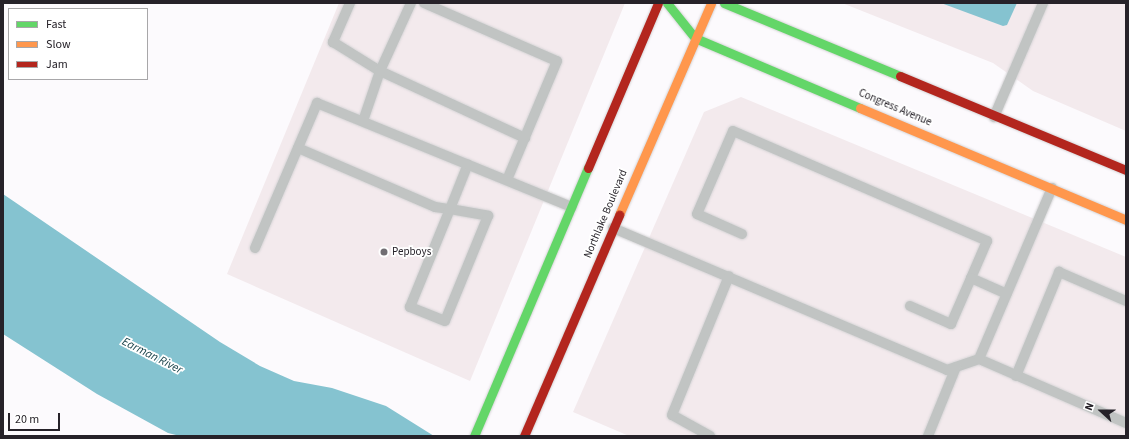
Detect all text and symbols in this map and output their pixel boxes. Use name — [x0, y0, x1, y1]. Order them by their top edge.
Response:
legend — [8, 8, 148, 80]
text: Fast — [46, 16, 66, 33]
text: Slow — [46, 36, 71, 53]
text: Jam — [46, 56, 68, 73]
street label: Congress Avenue — [856, 87, 934, 129]
street label: Northlake Boulevard — [581, 168, 631, 260]
place label: Pepboys — [392, 245, 431, 259]
marker: Pepboys — [379, 247, 389, 257]
water label: Earman River — [119, 335, 185, 377]
north arrow — [1081, 391, 1121, 431]
text: N — [1081, 400, 1098, 413]
scale bar — [10, 405, 62, 431]
text: 20 m — [15, 411, 39, 428]

